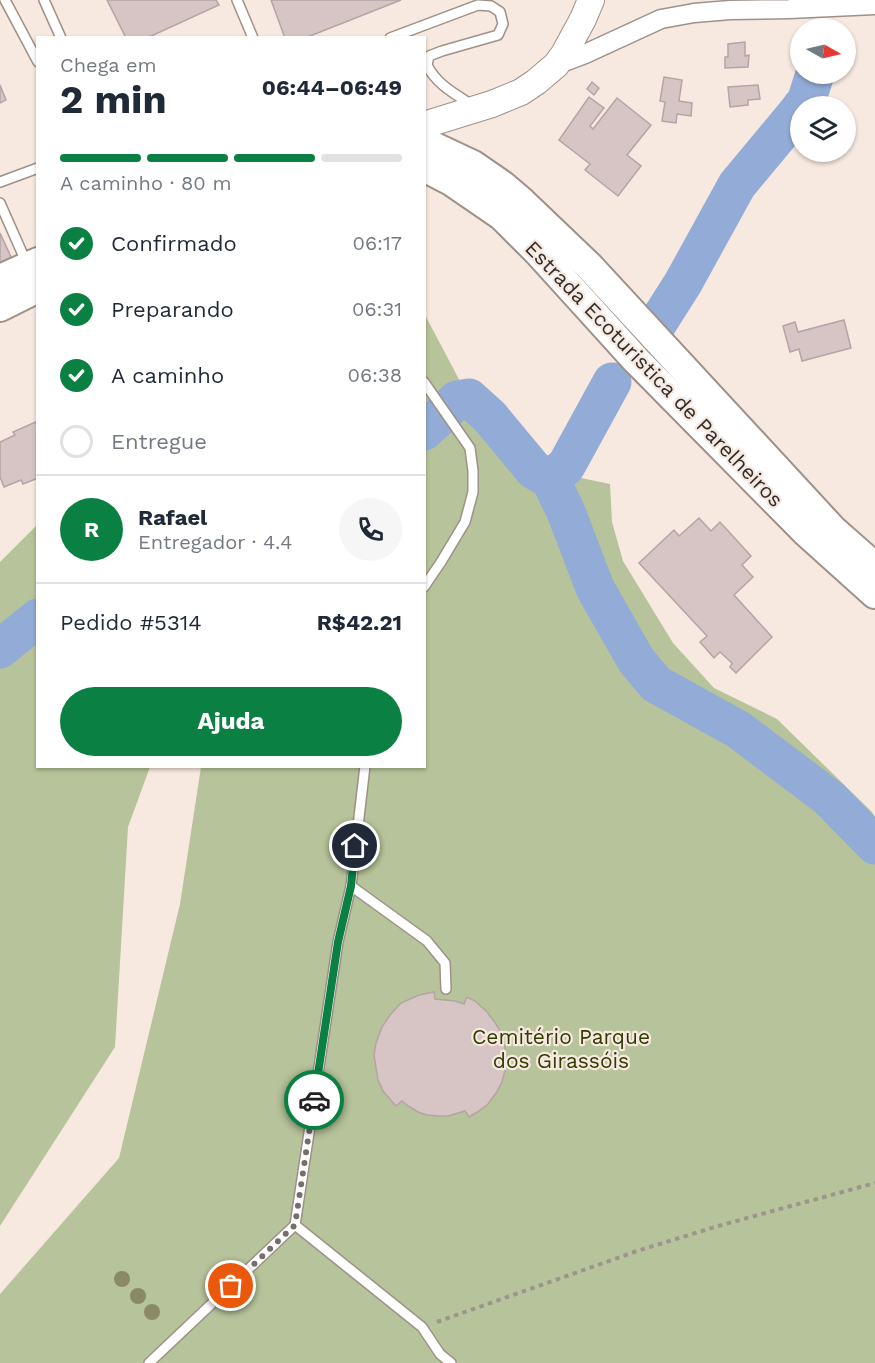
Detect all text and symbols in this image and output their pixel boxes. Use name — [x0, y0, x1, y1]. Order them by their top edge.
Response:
north arrow — [790, 18, 856, 84]
map controls — [790, 18, 856, 162]
text: Chega em — [60, 53, 157, 77]
text: 06:44–06:49 — [262, 75, 402, 100]
text: 2 min — [60, 77, 167, 122]
button: layers — [790, 96, 856, 162]
text: A caminho · 80 m — [60, 171, 232, 195]
icon: check — [60, 227, 93, 260]
text: Confirmado — [111, 231, 237, 256]
text: 06:17 — [352, 231, 402, 255]
street label: Estrada Ecoturistica de Parelheiros — [520, 235, 789, 512]
icon: check — [60, 293, 93, 326]
text: Preparando — [111, 297, 234, 322]
text: 06:31 — [352, 297, 402, 321]
icon: check — [60, 359, 93, 392]
text: A caminho — [111, 363, 224, 388]
text: 06:38 — [348, 363, 402, 387]
text: Entregue — [111, 429, 207, 454]
button: phone — [339, 498, 402, 561]
text: Rafael — [138, 505, 207, 530]
text: R — [84, 517, 99, 542]
text: Entregador · 4.4 — [138, 530, 292, 554]
text: Pedido #5314 — [60, 610, 202, 635]
text: R$42.21 — [317, 610, 402, 635]
button: Ajuda — [60, 687, 402, 756]
pin — [329, 820, 380, 871]
icon: home — [338, 829, 371, 862]
park label: Cemitério Parque dos Girassóis — [472, 1024, 650, 1073]
courier — [284, 1070, 344, 1130]
icon: car — [298, 1084, 331, 1117]
pin — [205, 1260, 256, 1311]
icon: bag — [214, 1269, 247, 1302]

